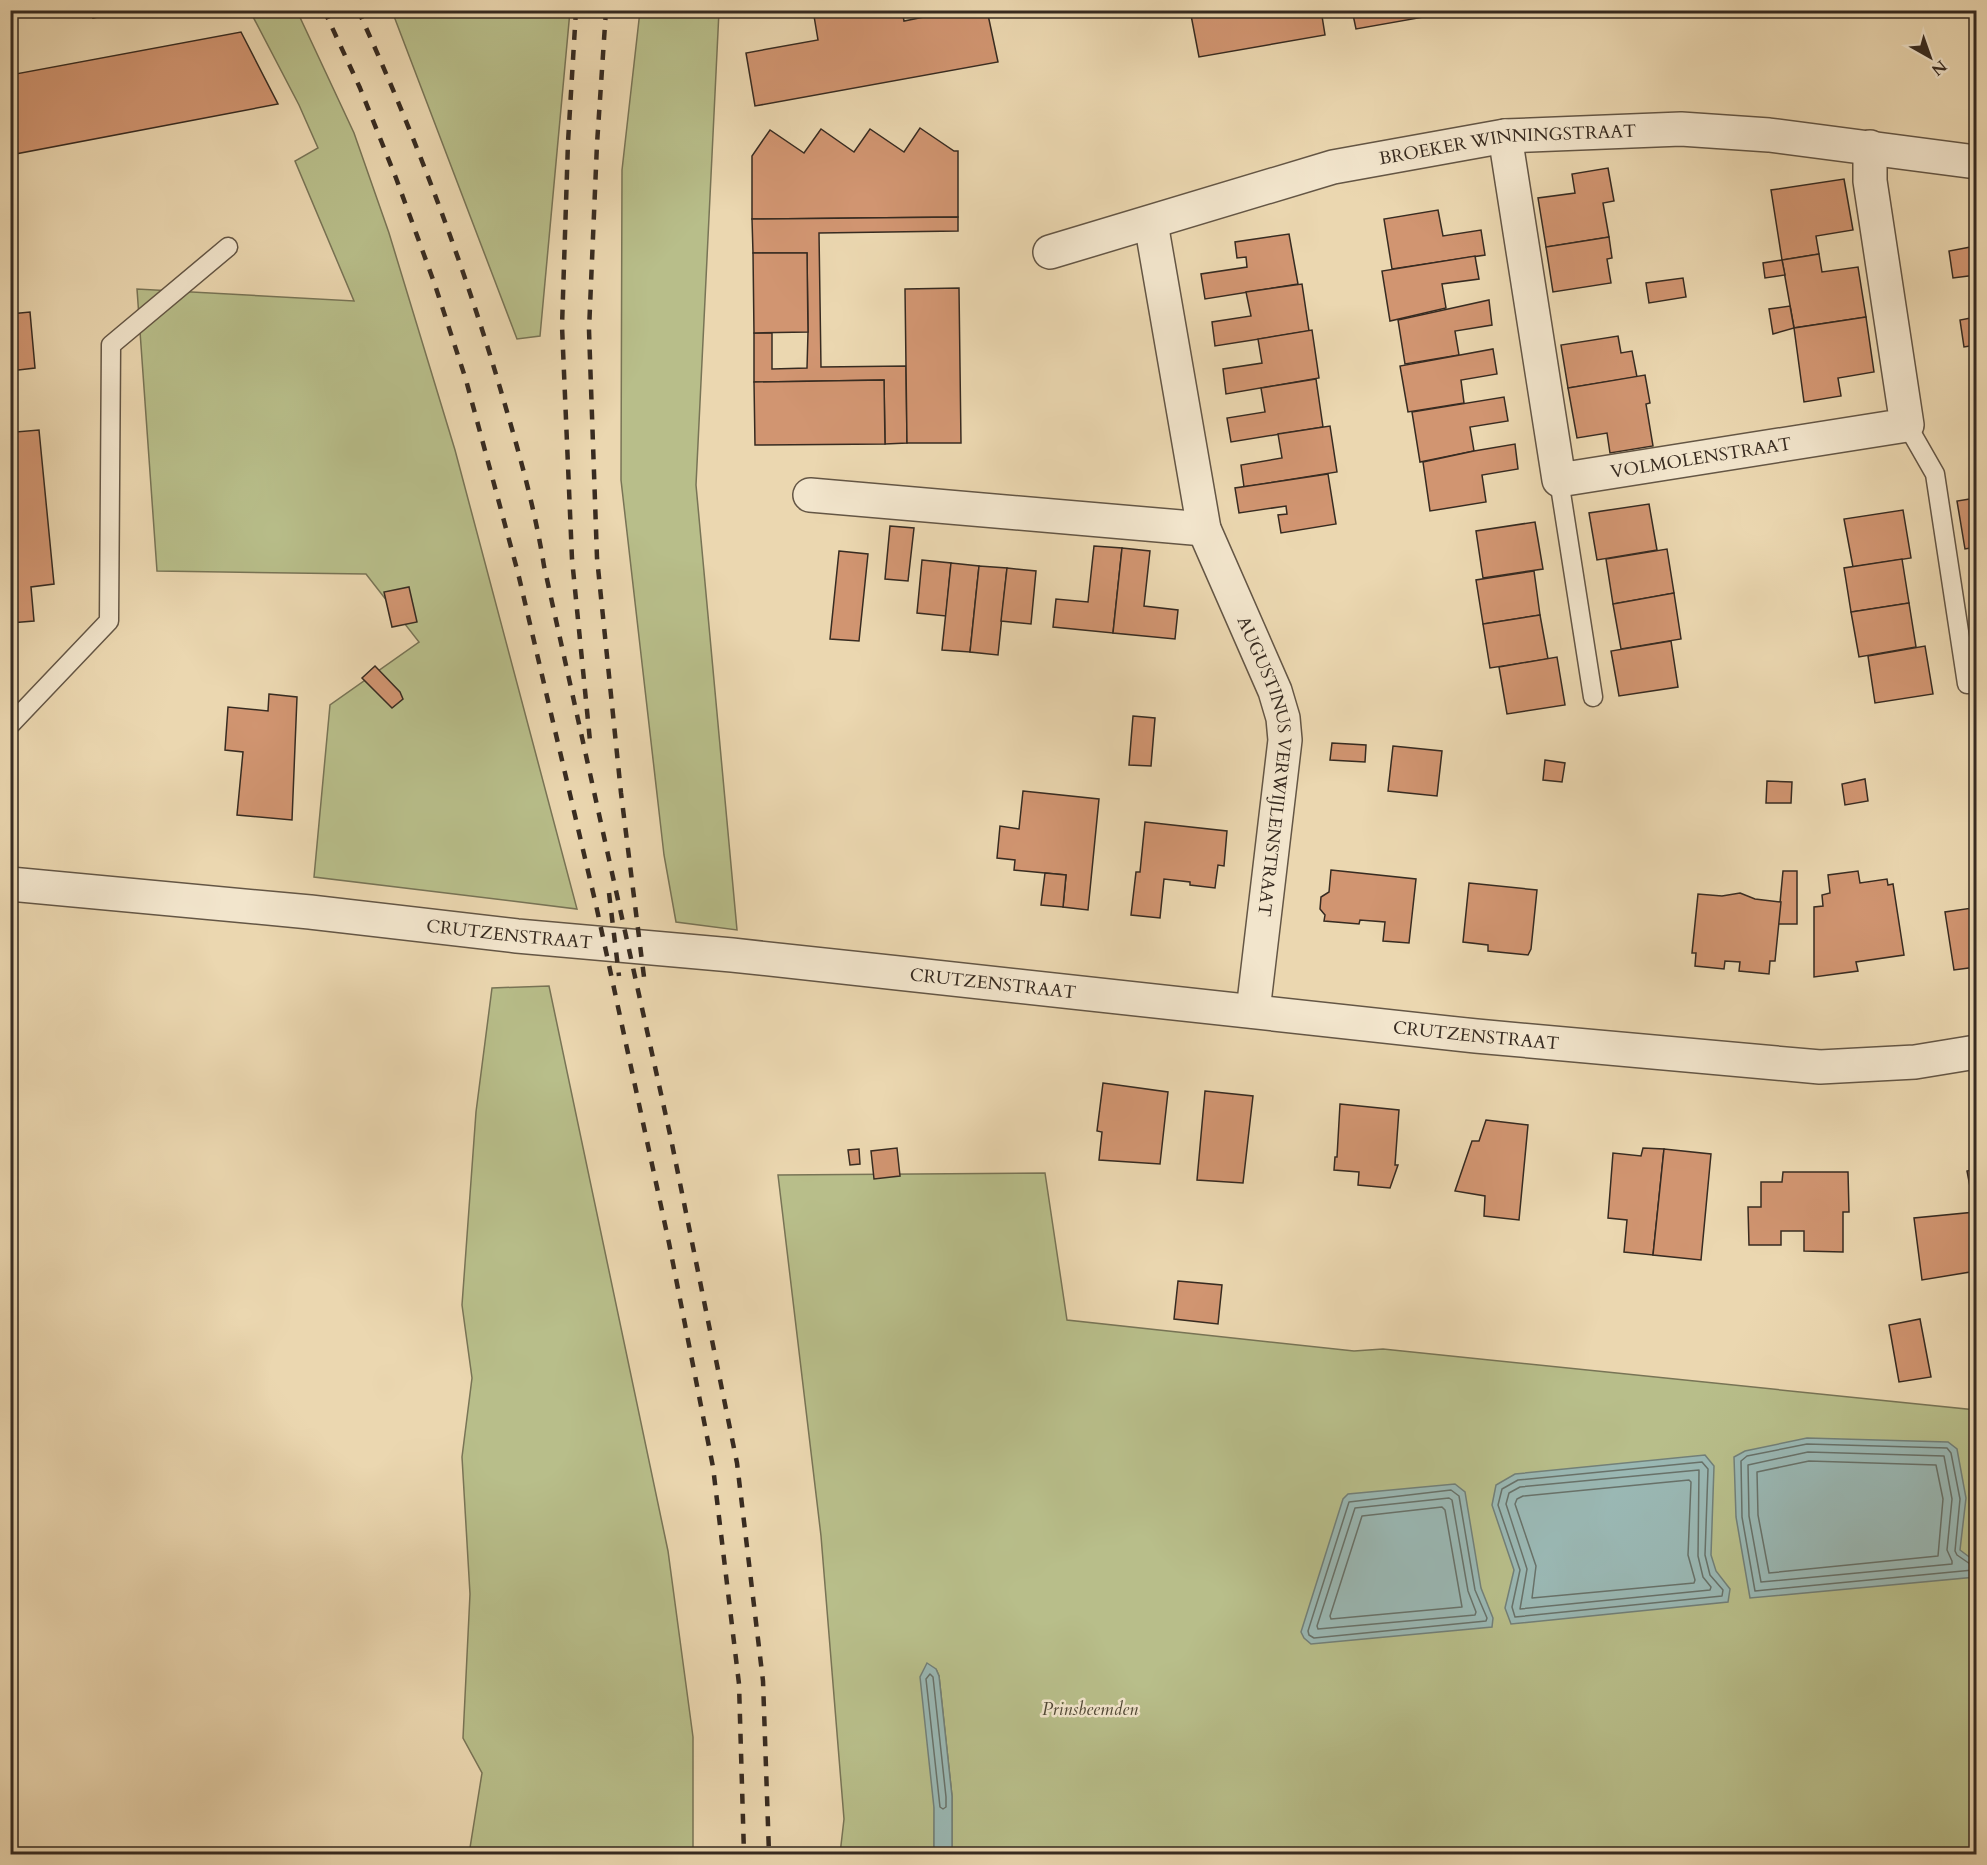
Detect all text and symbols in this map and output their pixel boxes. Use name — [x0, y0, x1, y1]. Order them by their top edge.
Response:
north arrow — [1900, 27, 1960, 87]
text: N — [1927, 55, 1951, 81]
street label: BROEKER WINNINGSTRAAT — [1377, 118, 1637, 171]
street label: VOLMOLENSTRAAT — [1609, 431, 1793, 484]
street label: AUGUSTINUS VERWIJLENSTRAAT — [1231, 612, 1298, 918]
street label: CRUTZENSTRAAT — [425, 913, 594, 955]
street label: CRUTZENSTRAAT — [909, 962, 1077, 1005]
street label: CRUTZENSTRAAT — [1392, 1015, 1560, 1056]
park label: Prinsbeemden — [1042, 1697, 1138, 1722]

